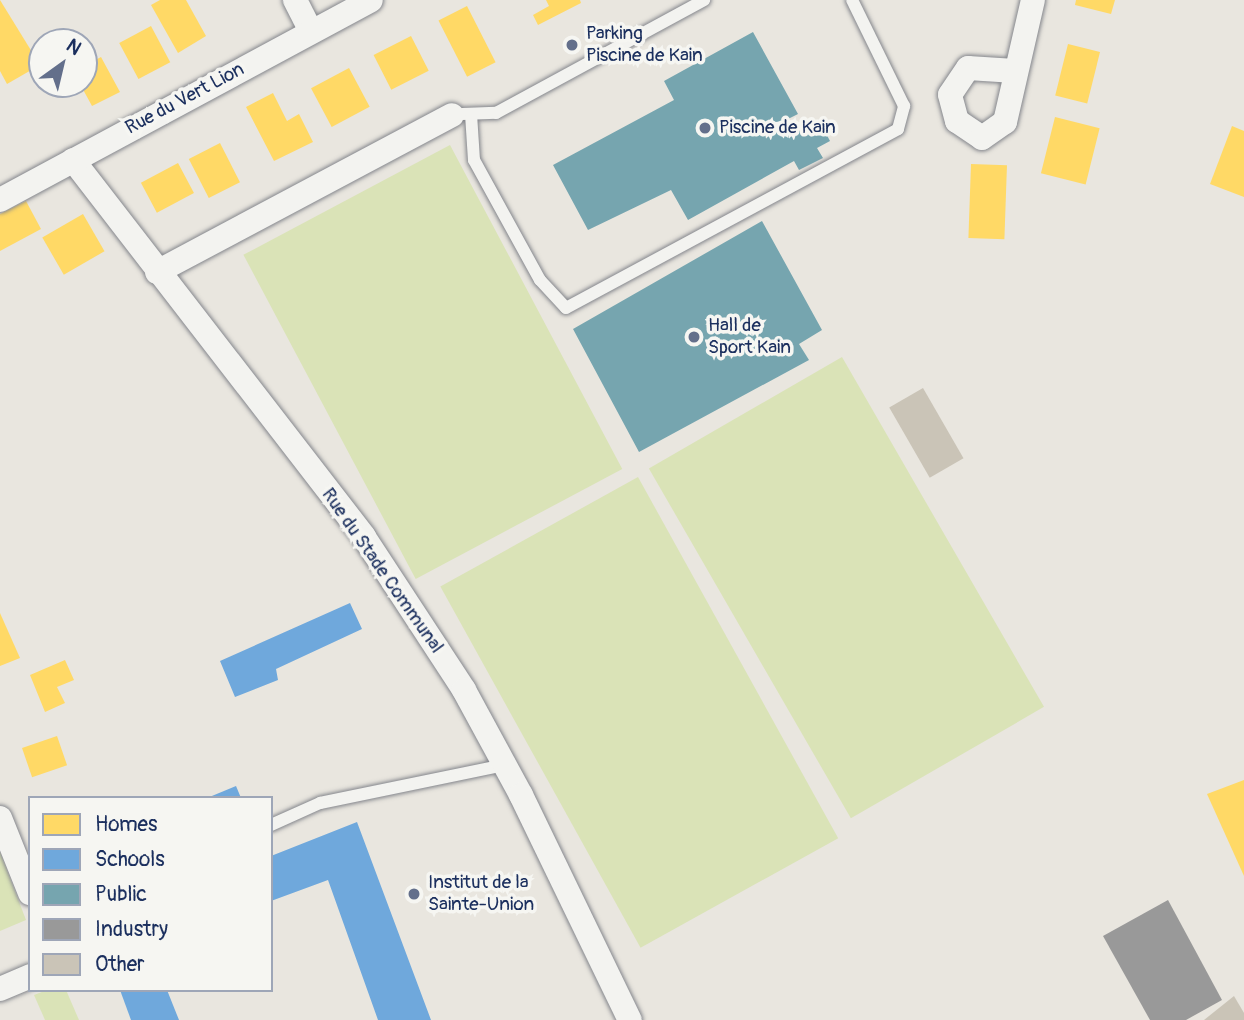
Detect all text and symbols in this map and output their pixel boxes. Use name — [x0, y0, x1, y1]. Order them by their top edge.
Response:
place label: Parking Piscine de Kain — [586, 23, 703, 67]
north arrow — [28, 28, 98, 98]
text: N — [62, 34, 86, 61]
marker: Parking Piscine de Kain — [564, 37, 580, 53]
street label: Rue du Vert Lion — [122, 58, 248, 140]
place label: Piscine de Kain — [719, 117, 836, 139]
marker: Piscine de Kain — [697, 120, 713, 136]
place label: Hall de Sport Kain — [708, 315, 791, 359]
marker: Hall de Sport Kain — [686, 329, 702, 345]
street label: Rue du Stade Communal — [316, 484, 448, 658]
legend — [28, 796, 273, 992]
text: Homes — [95, 811, 157, 838]
text: Schools — [95, 846, 165, 873]
place label: Institut de la Sainte-Union — [428, 872, 534, 916]
text: Public — [95, 881, 147, 908]
marker: Institut de la Sainte-Union — [406, 886, 422, 902]
text: Industry — [95, 916, 168, 943]
text: Other — [95, 951, 145, 978]

